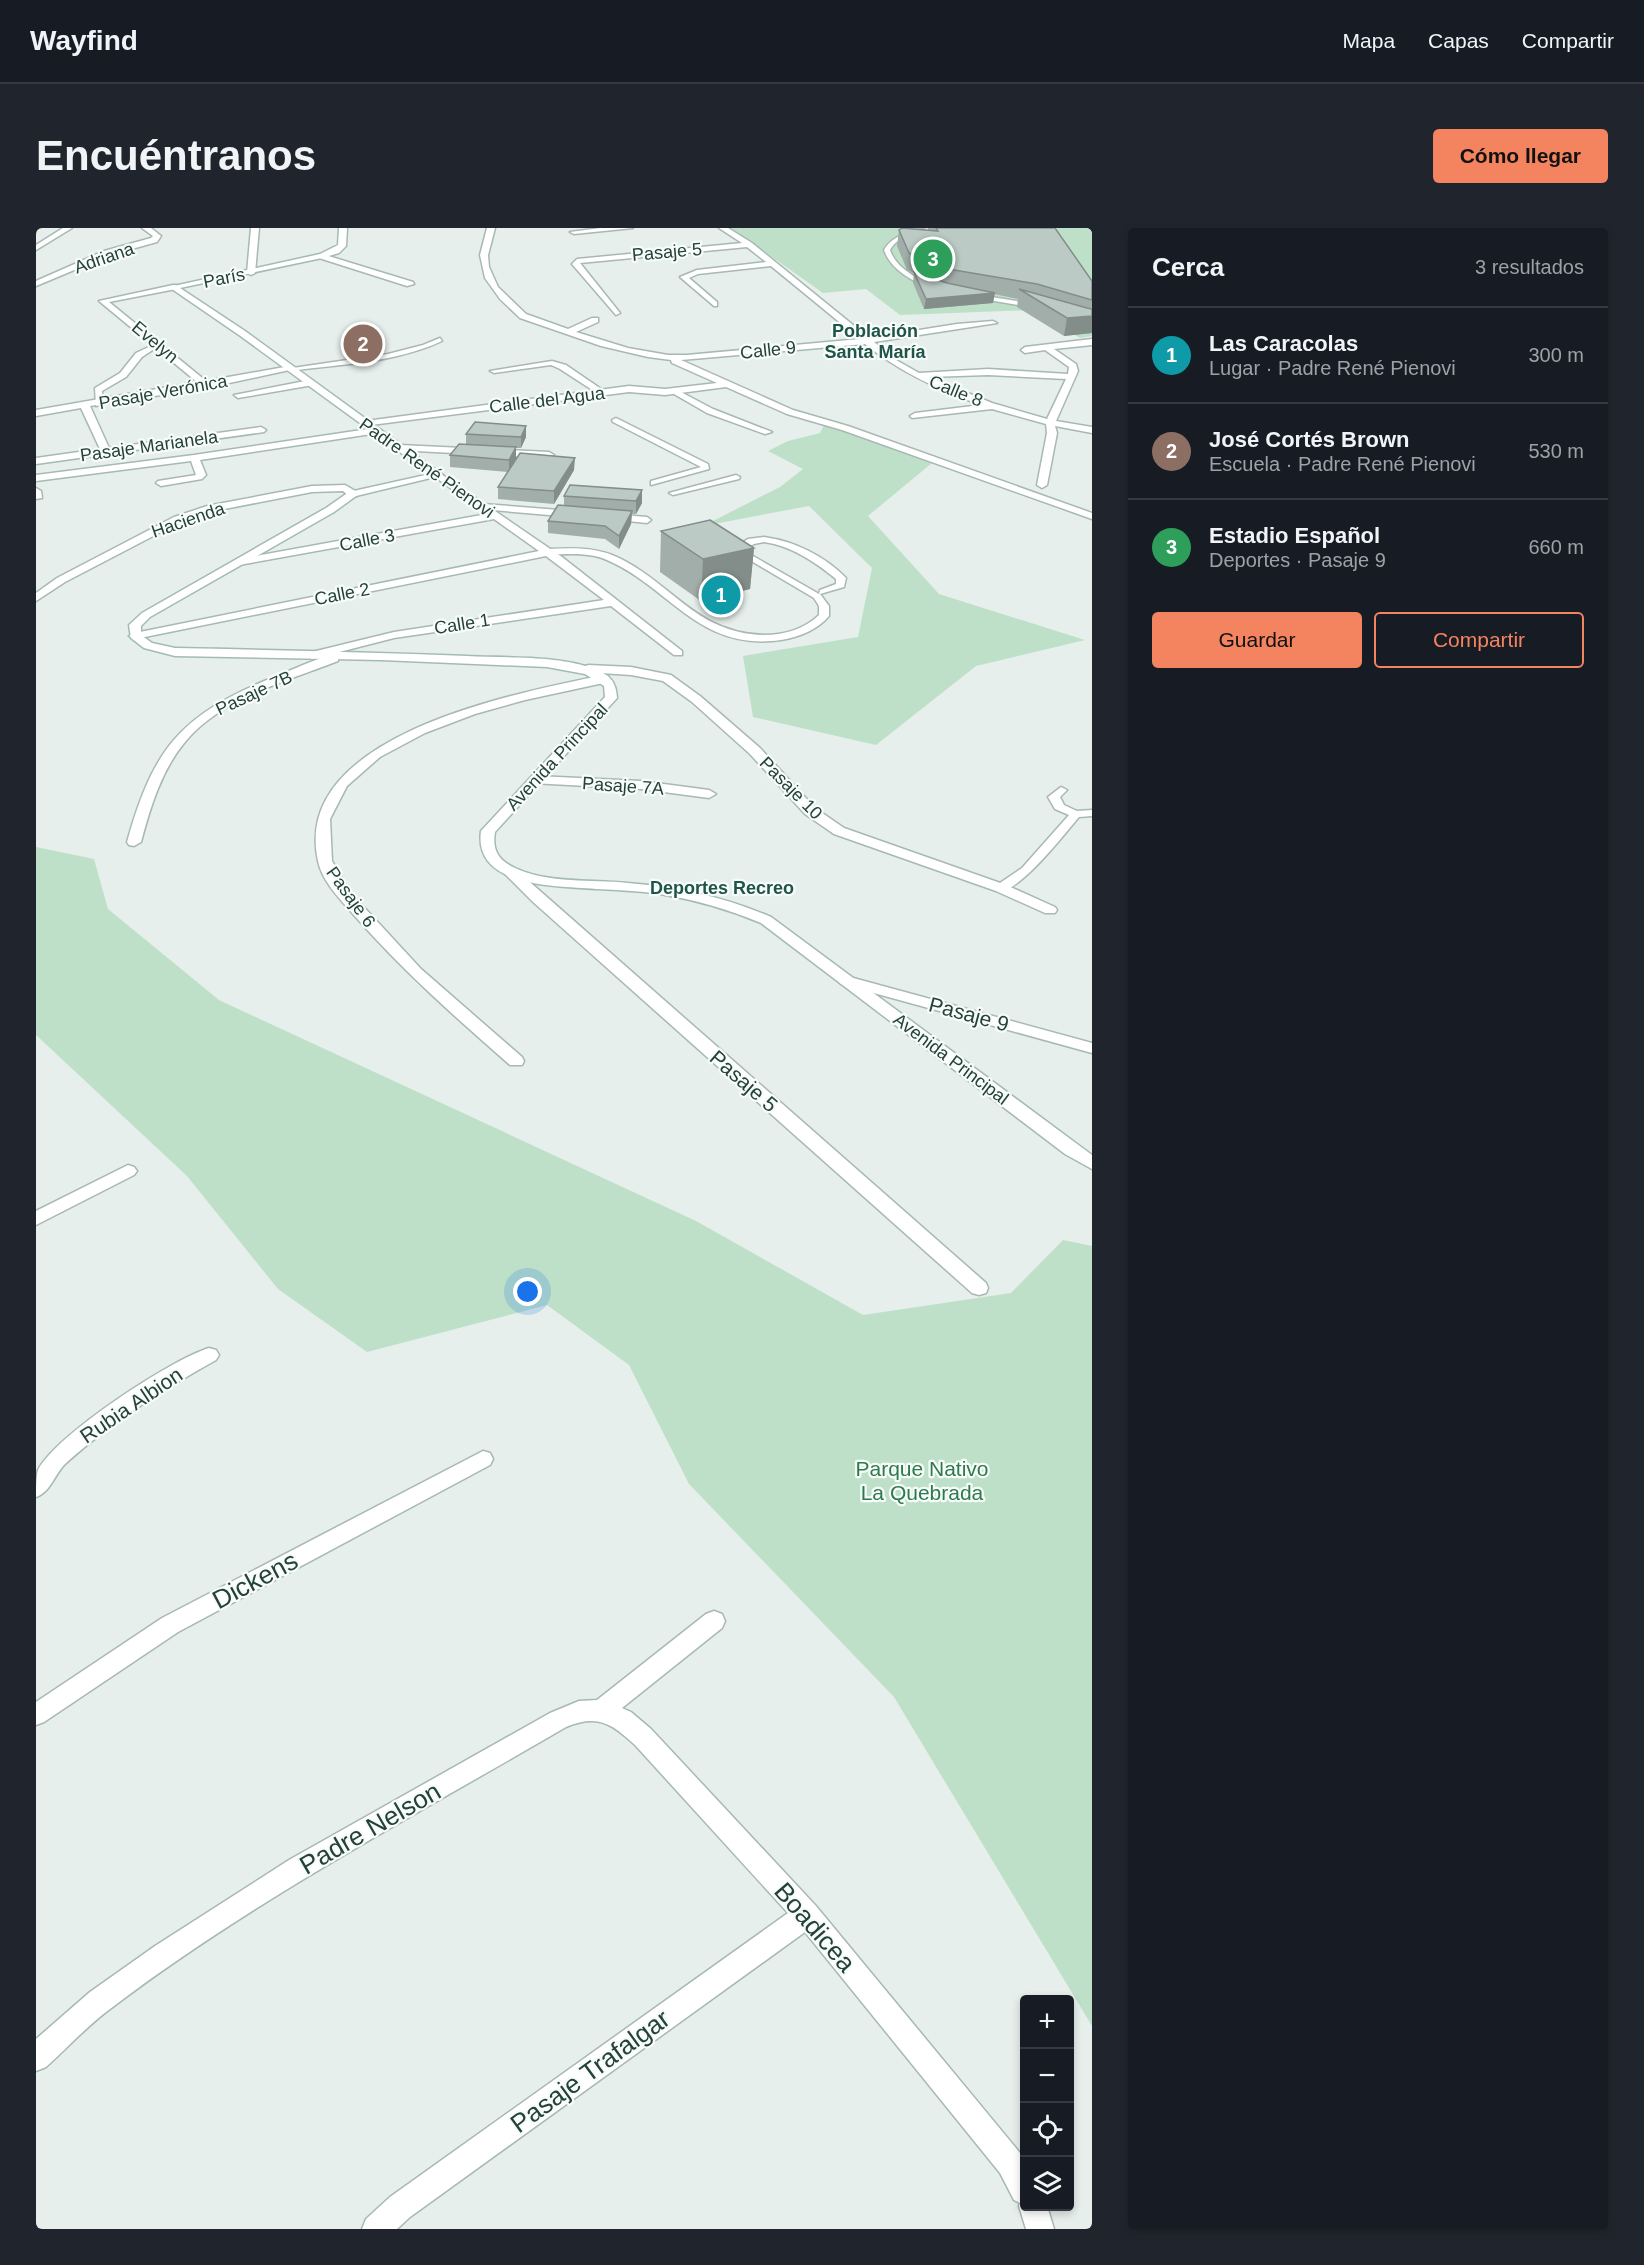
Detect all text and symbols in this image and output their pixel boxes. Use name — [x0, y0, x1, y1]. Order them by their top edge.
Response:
text: Wayfind — [30, 25, 138, 56]
text: Mapa — [1343, 29, 1395, 52]
text: Capas — [1428, 29, 1489, 52]
text: Compartir — [1522, 29, 1614, 52]
button: Cómo llegar — [1433, 129, 1608, 183]
text: Encuéntranos — [36, 132, 316, 179]
pin: 3 — [914, 237, 952, 282]
street label: Adriana — [71, 238, 138, 278]
street label: Pasaje 5 — [631, 239, 703, 265]
text: Cerca — [1152, 252, 1224, 282]
text: 3 resultados — [1475, 256, 1584, 278]
street label: París — [201, 264, 247, 292]
street label: Evelyn — [128, 317, 182, 367]
district label: Población Santa María — [824, 321, 927, 362]
pin: 2 — [344, 322, 382, 366]
text: Las Caracolas — [1209, 331, 1358, 356]
street label: Calle 9 — [739, 337, 797, 363]
text: 1 — [1166, 344, 1177, 366]
text: 300 m — [1528, 344, 1584, 366]
text: Lugar · Padre René Pienovi — [1209, 357, 1456, 379]
street label: Pasaje Verónica — [97, 371, 230, 413]
street label: Calle 8 — [926, 371, 986, 411]
street label: Calle del Agua — [488, 383, 607, 417]
street label: Padre René Pienovi — [356, 414, 498, 522]
street label: Pasaje Marianela — [79, 426, 220, 466]
text: José Cortés Brown — [1209, 427, 1410, 452]
text: 2 — [1166, 440, 1177, 462]
text: 530 m — [1528, 440, 1584, 462]
text: Escuela · Padre René Pienovi — [1209, 453, 1476, 475]
street label: Hacienda — [149, 498, 228, 542]
text: Estadio Español — [1209, 523, 1380, 548]
street label: Calle 3 — [338, 525, 396, 555]
text: 3 — [1166, 536, 1177, 558]
text: 660 m — [1528, 536, 1584, 558]
text: Deportes · Pasaje 9 — [1209, 549, 1386, 571]
pin: 1 — [702, 572, 740, 617]
street label: Calle 2 — [313, 579, 371, 609]
street label: Calle 1 — [433, 610, 491, 638]
button: Guardar — [1152, 612, 1362, 668]
button: Compartir — [1374, 612, 1584, 668]
street label: Pasaje 7B — [213, 667, 295, 719]
street label: Avenida Principal — [502, 699, 612, 815]
street label: Pasaje 10 — [756, 753, 826, 823]
street label: Pasaje 7A — [581, 773, 665, 799]
street label: Pasaje 6 — [322, 863, 380, 931]
district label: Deportes Recreo — [650, 878, 794, 898]
street label: Pasaje 9 — [927, 992, 1011, 1036]
street label: Avenida Principal — [890, 1009, 1012, 1109]
street label: Pasaje 5 — [706, 1046, 782, 1116]
your location — [513, 1277, 542, 1306]
street label: Rubia Albion — [76, 1362, 186, 1448]
park label: Parque Nativo La Quebrada — [855, 1457, 989, 1504]
street label: Dickens — [207, 1545, 303, 1615]
street label: Padre Nelson — [294, 1776, 446, 1880]
street label: Boadicea — [768, 1876, 862, 1978]
map controls — [1020, 1995, 1074, 2211]
button: + — [1020, 1995, 1074, 2049]
street label: Pasaje Trafalgar — [505, 2003, 676, 2139]
button: − — [1020, 2049, 1074, 2103]
button: locate — [1020, 2103, 1074, 2157]
button: layers — [1020, 2157, 1074, 2211]

